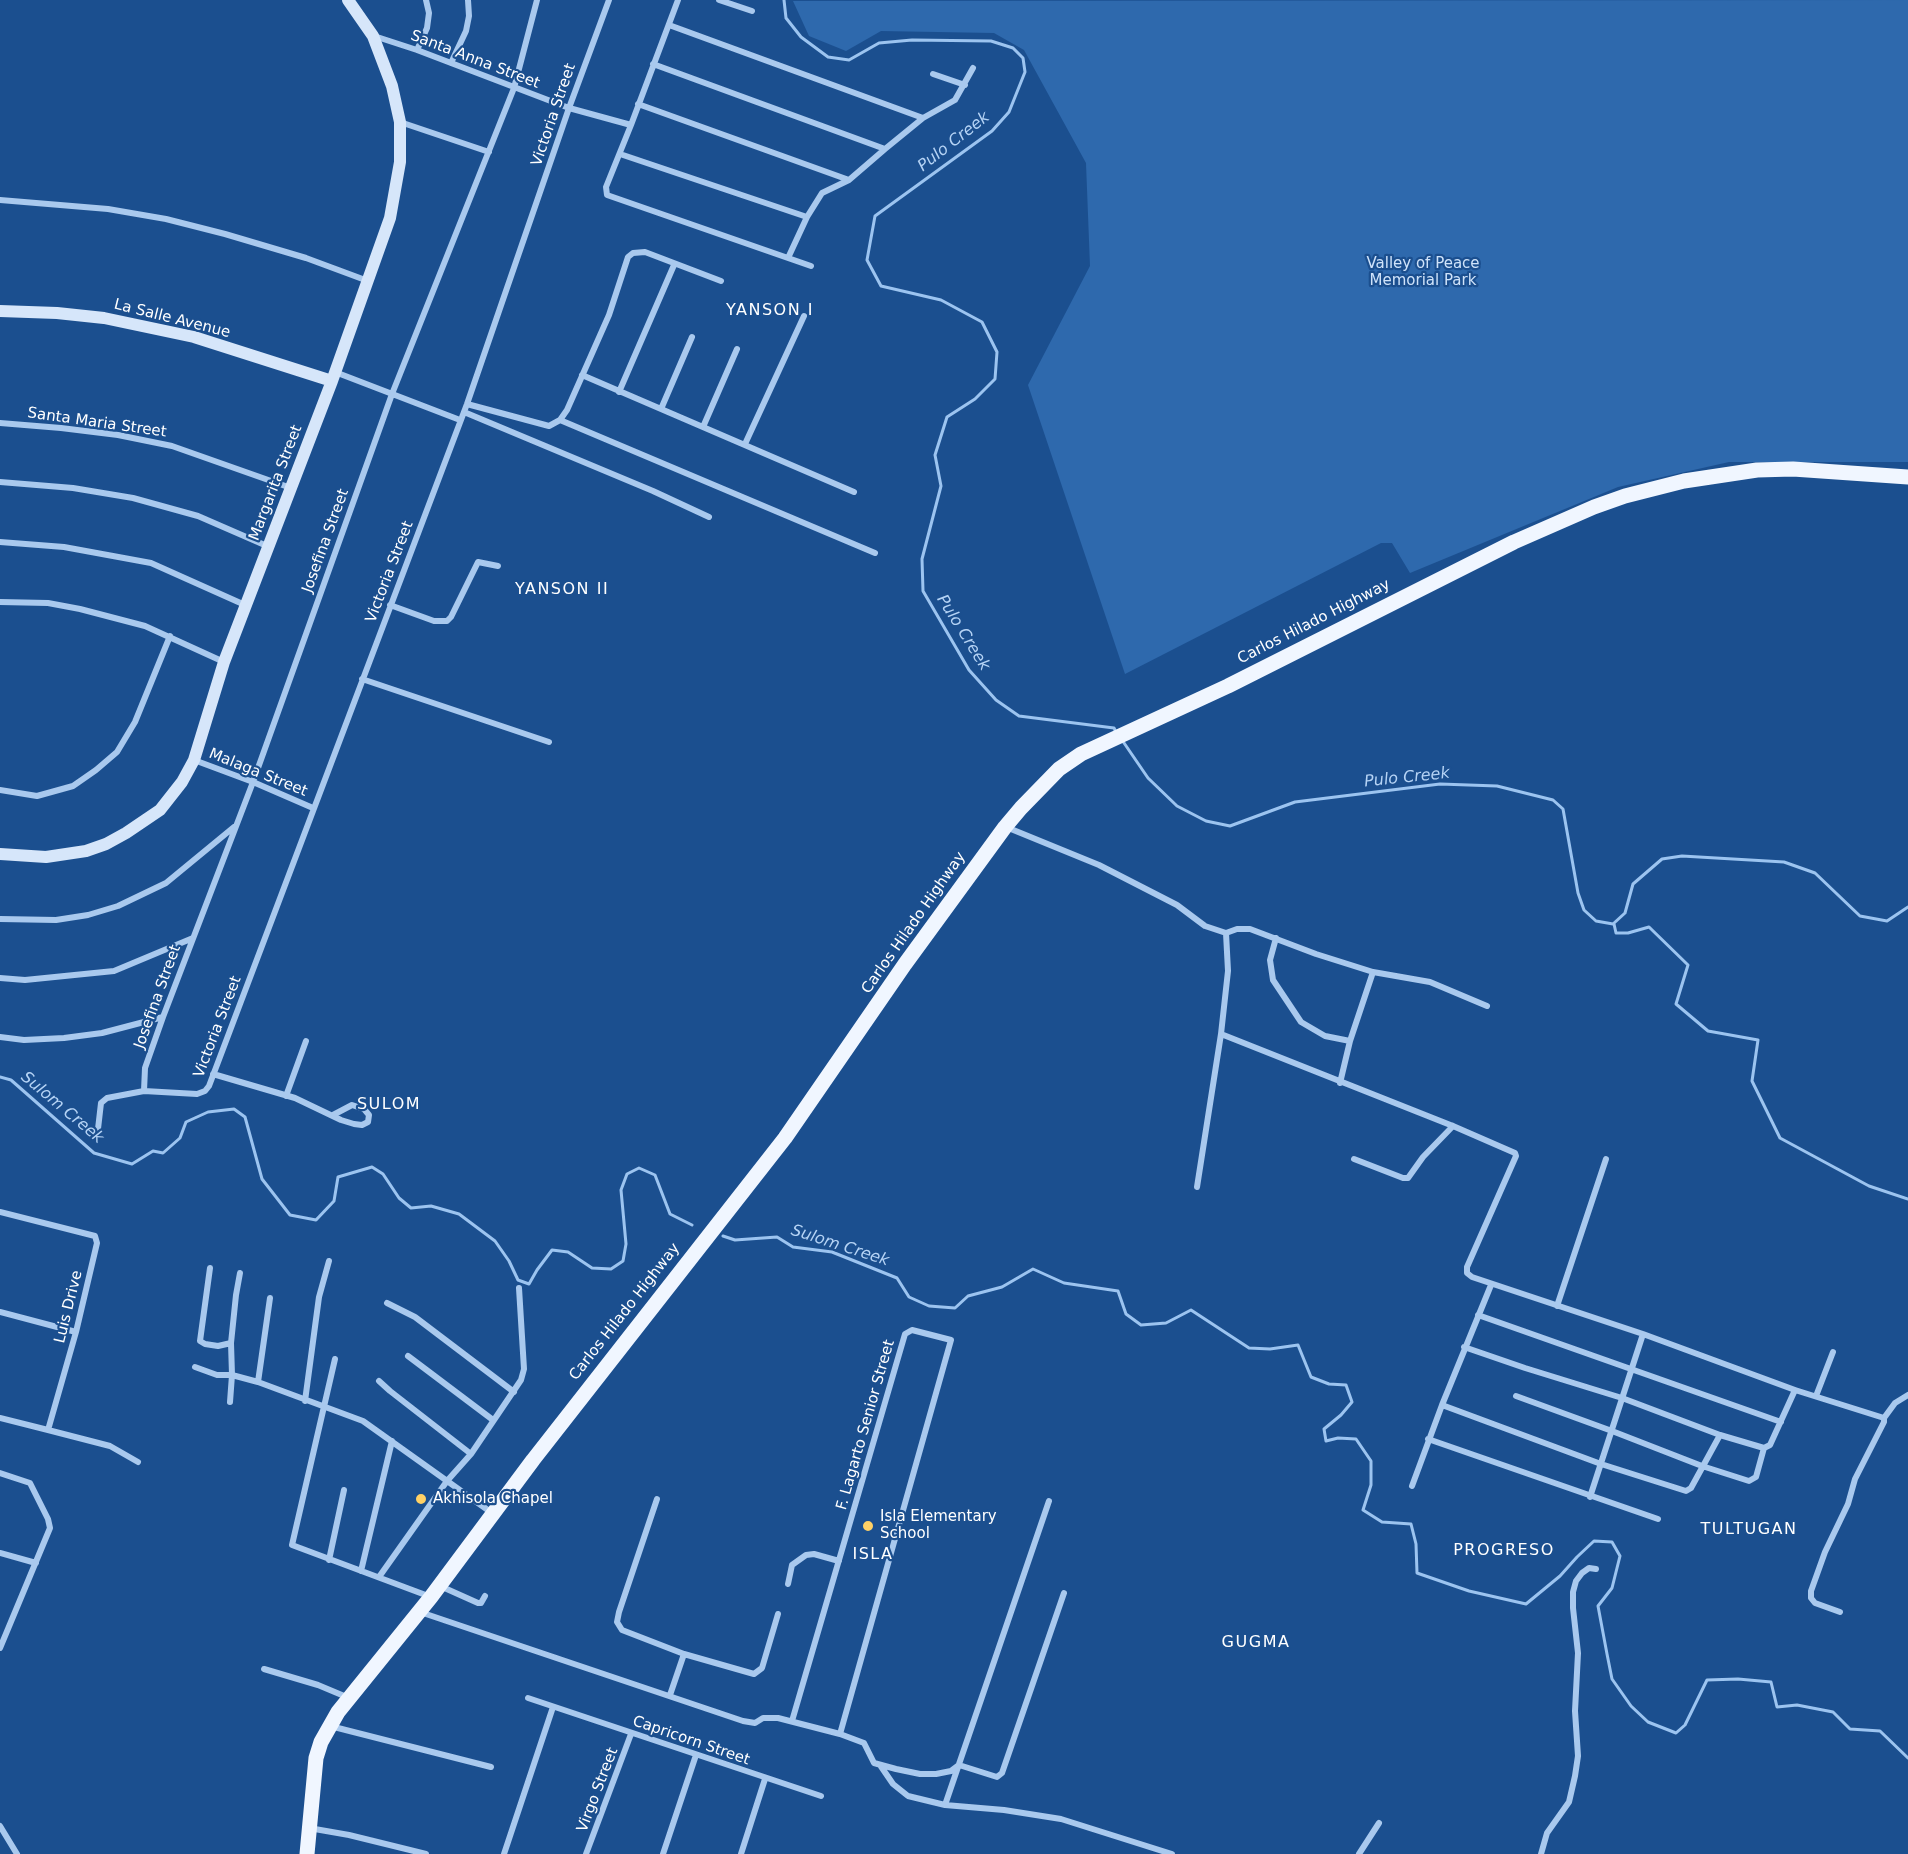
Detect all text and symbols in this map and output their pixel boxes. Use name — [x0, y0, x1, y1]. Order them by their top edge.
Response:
street label: Santa Anna Street — [408, 27, 542, 93]
street label: Victoria Street — [528, 61, 580, 169]
water label: Pulo Creek — [914, 108, 994, 176]
park label: Valley of Peace Memorial Park — [1366, 255, 1480, 290]
street label: La Salle Avenue — [112, 296, 232, 342]
district label: YANSON I — [726, 301, 814, 321]
street label: Santa Maria Street — [26, 404, 168, 442]
street label: Margarita Street — [246, 423, 306, 543]
street label: Josefina Street — [299, 487, 353, 595]
street label: Victoria Street — [362, 519, 418, 625]
street label: Carlos Hilado Highway — [1235, 576, 1393, 668]
district label: YANSON II — [515, 580, 609, 600]
water label: Pulo Creek — [932, 592, 994, 674]
street label: Malaga Street — [206, 745, 310, 801]
water label: Pulo Creek — [1363, 764, 1451, 792]
street label: Carlos Hilado Highway — [858, 849, 970, 997]
street label: Josefina Street — [131, 943, 185, 1051]
street label: Victoria Street — [190, 974, 246, 1080]
water label: Sulom Creek — [17, 1068, 107, 1148]
district label: SULOM — [357, 1095, 421, 1115]
water label: Sulom Creek — [789, 1221, 891, 1271]
street label: Carlos Hilado Highway — [566, 1240, 684, 1384]
street label: Luis Drive — [51, 1269, 87, 1345]
street label: F. Lagarto Senior Street — [833, 1338, 899, 1512]
place label: Akhisola Chapel — [433, 1490, 553, 1508]
marker: Akhisola Chapel — [414, 1492, 428, 1506]
place label: Isla Elementary School — [880, 1508, 997, 1543]
marker: Isla Elementary School — [861, 1519, 875, 1533]
district label: TULTUGAN — [1701, 1520, 1797, 1540]
district label: PROGRESO — [1453, 1541, 1555, 1561]
district label: ISLA — [852, 1545, 894, 1565]
district label: GUGMA — [1222, 1633, 1290, 1653]
street label: Capricorn Street — [630, 1713, 752, 1769]
street label: Virgo Street — [574, 1745, 622, 1835]

